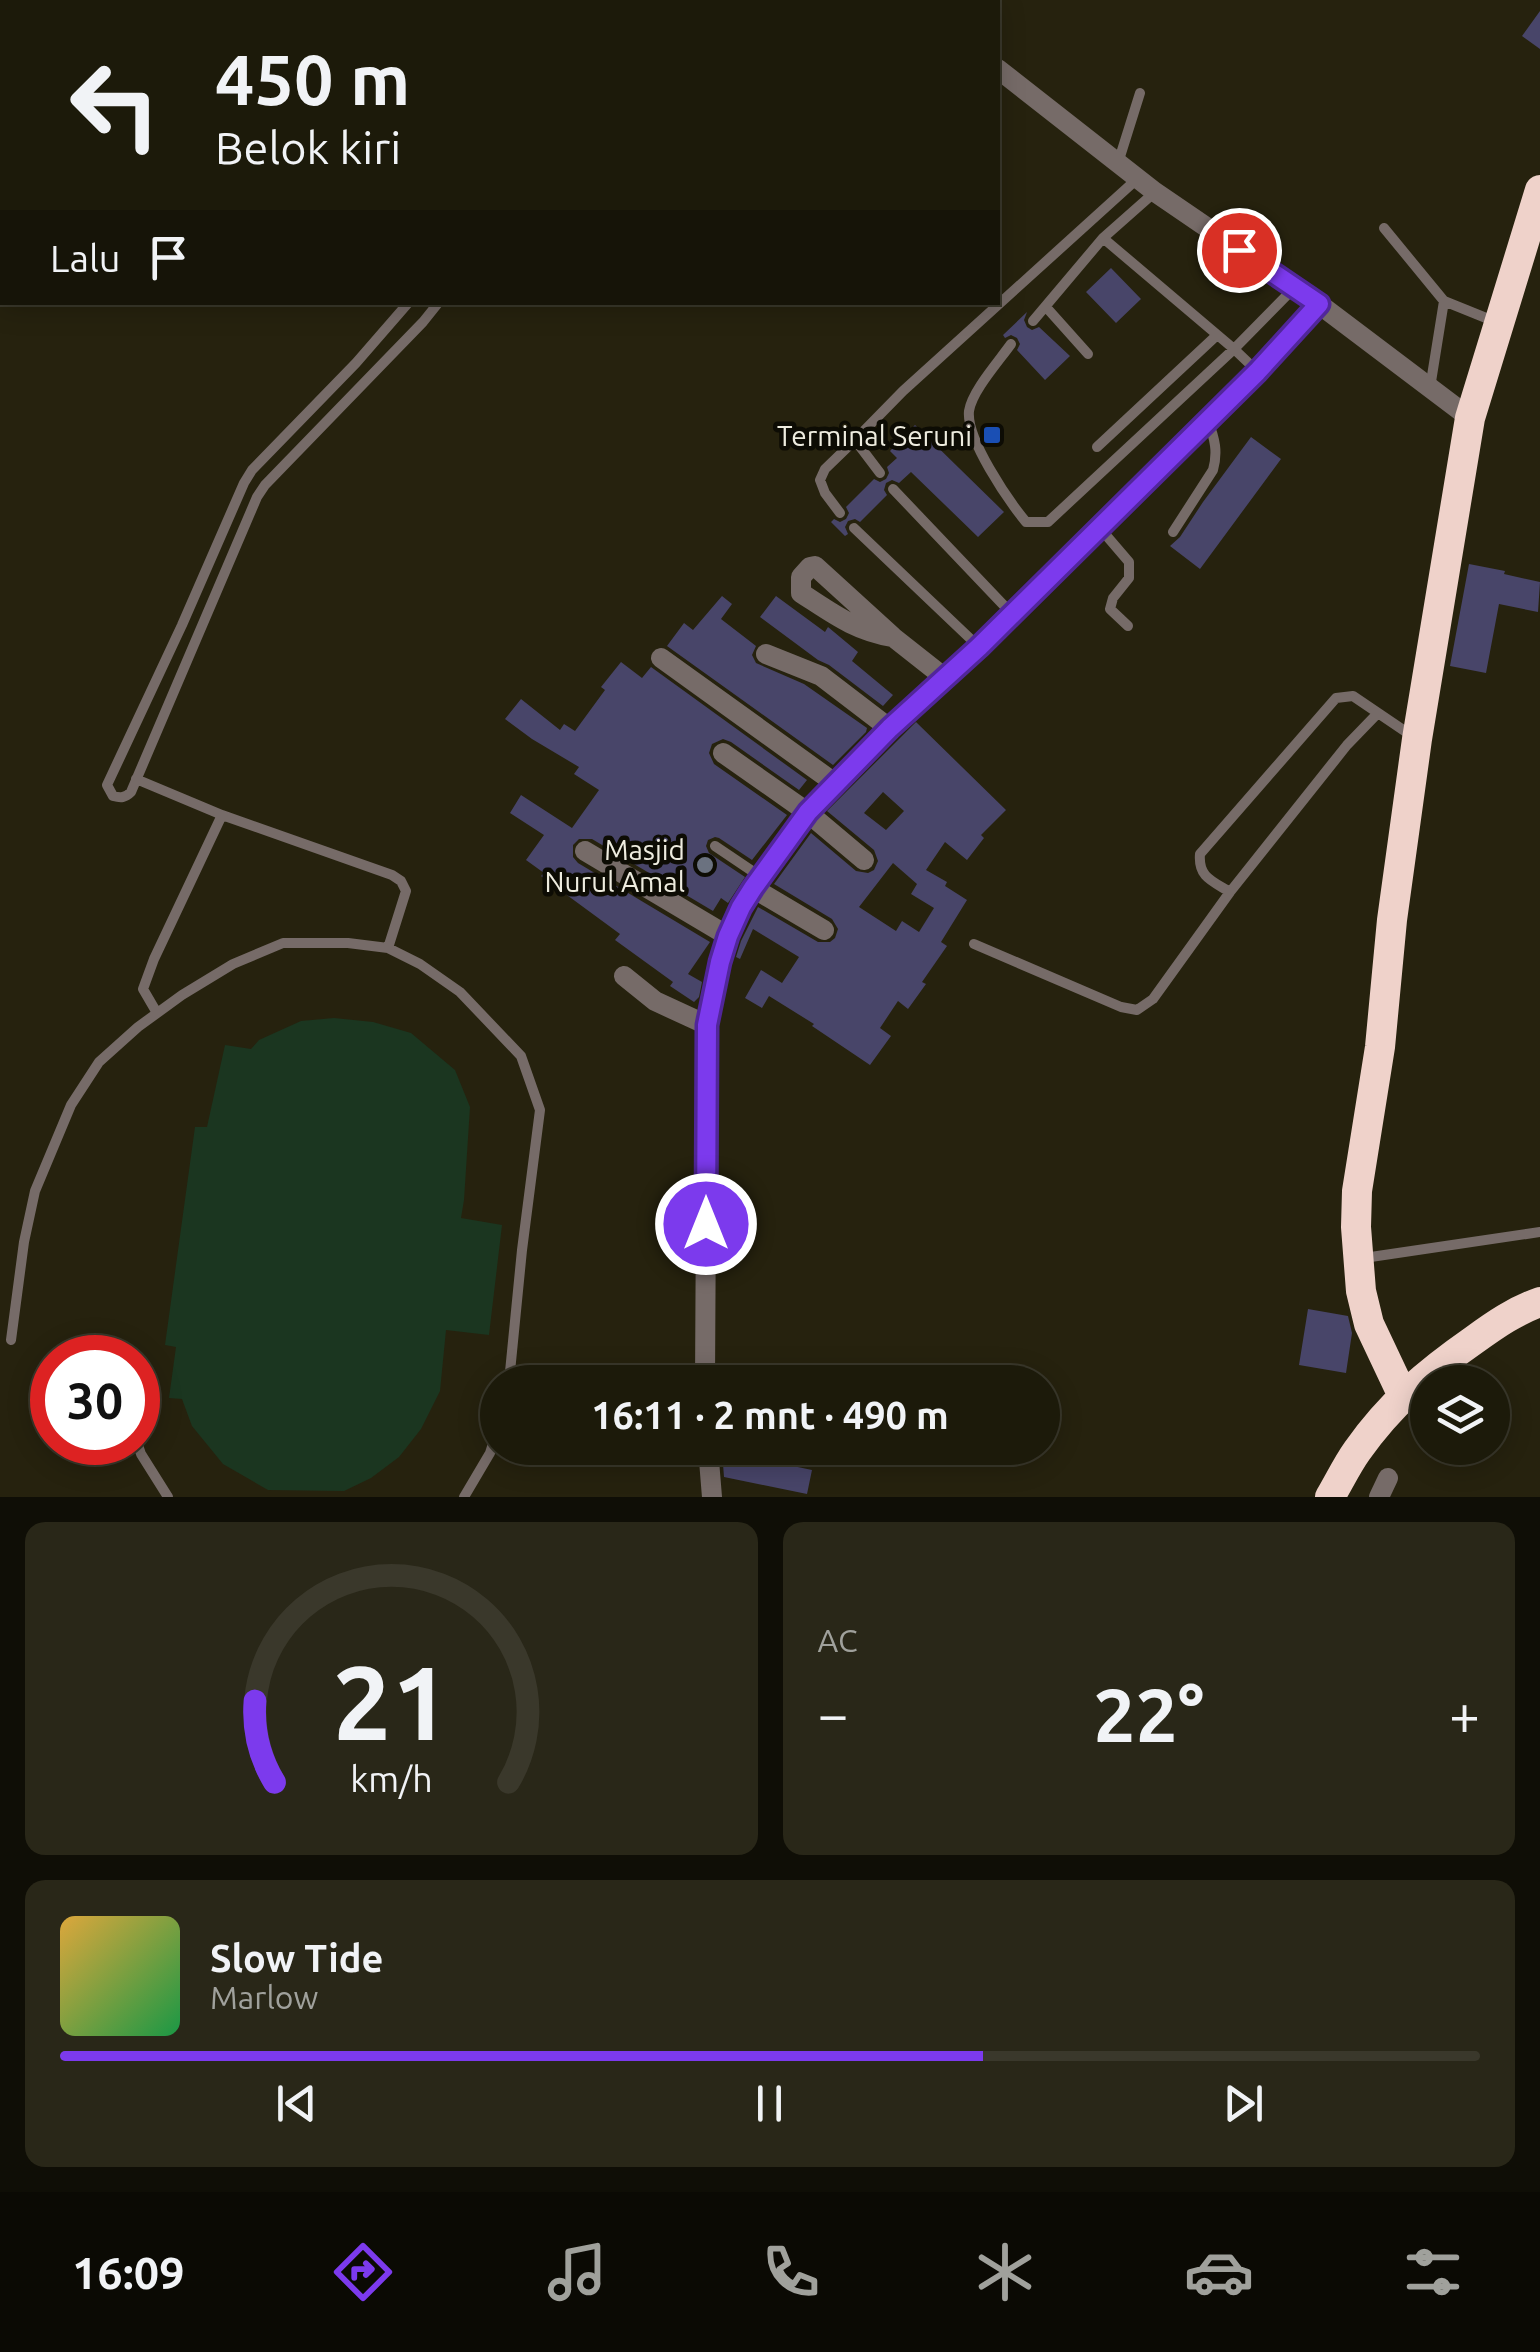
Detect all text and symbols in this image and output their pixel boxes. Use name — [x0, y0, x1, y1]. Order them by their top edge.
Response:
icon: left — [50, 40, 180, 170]
text: 450 m — [215, 40, 410, 118]
text: Belok kiri — [215, 122, 401, 173]
pin — [1197, 208, 1282, 293]
icon: arrive — [1212, 223, 1267, 278]
icon: arrive — [141, 230, 196, 285]
text: Lalu — [50, 237, 121, 279]
place label: Terminal Seruni — [777, 420, 972, 451]
marker: Terminal Seruni — [981, 424, 1003, 446]
place label: Masjid Nurul Amal — [545, 834, 685, 897]
marker: Masjid Nurul Amal — [694, 854, 716, 876]
position arrow — [654, 1172, 758, 1276]
speed limit sign: 30 — [30, 1335, 160, 1465]
map controls — [1410, 1365, 1510, 1465]
button: layers — [1410, 1365, 1510, 1465]
text: 16:11 · 2 mnt · 490 m — [591, 1394, 949, 1436]
text: AC — [818, 1622, 858, 1658]
text: 21 — [333, 1643, 450, 1760]
text: 22° — [1093, 1672, 1204, 1756]
text: − — [818, 1683, 849, 1744]
text: + — [1449, 1683, 1480, 1744]
text: km/h — [350, 1759, 433, 1799]
text: Slow Tide — [210, 1937, 383, 1979]
text: Marlow — [210, 1979, 318, 2015]
icon: previous — [269, 2076, 324, 2131]
icon: pause — [742, 2076, 797, 2131]
icon: next — [1216, 2076, 1271, 2131]
icon: directions — [328, 2237, 398, 2307]
icon: music — [542, 2237, 612, 2307]
icon: phone — [756, 2237, 826, 2307]
icon: climate — [970, 2237, 1040, 2307]
icon: car — [1184, 2237, 1254, 2307]
icon: filters — [1398, 2237, 1468, 2307]
text: 16:09 — [72, 2247, 185, 2298]

